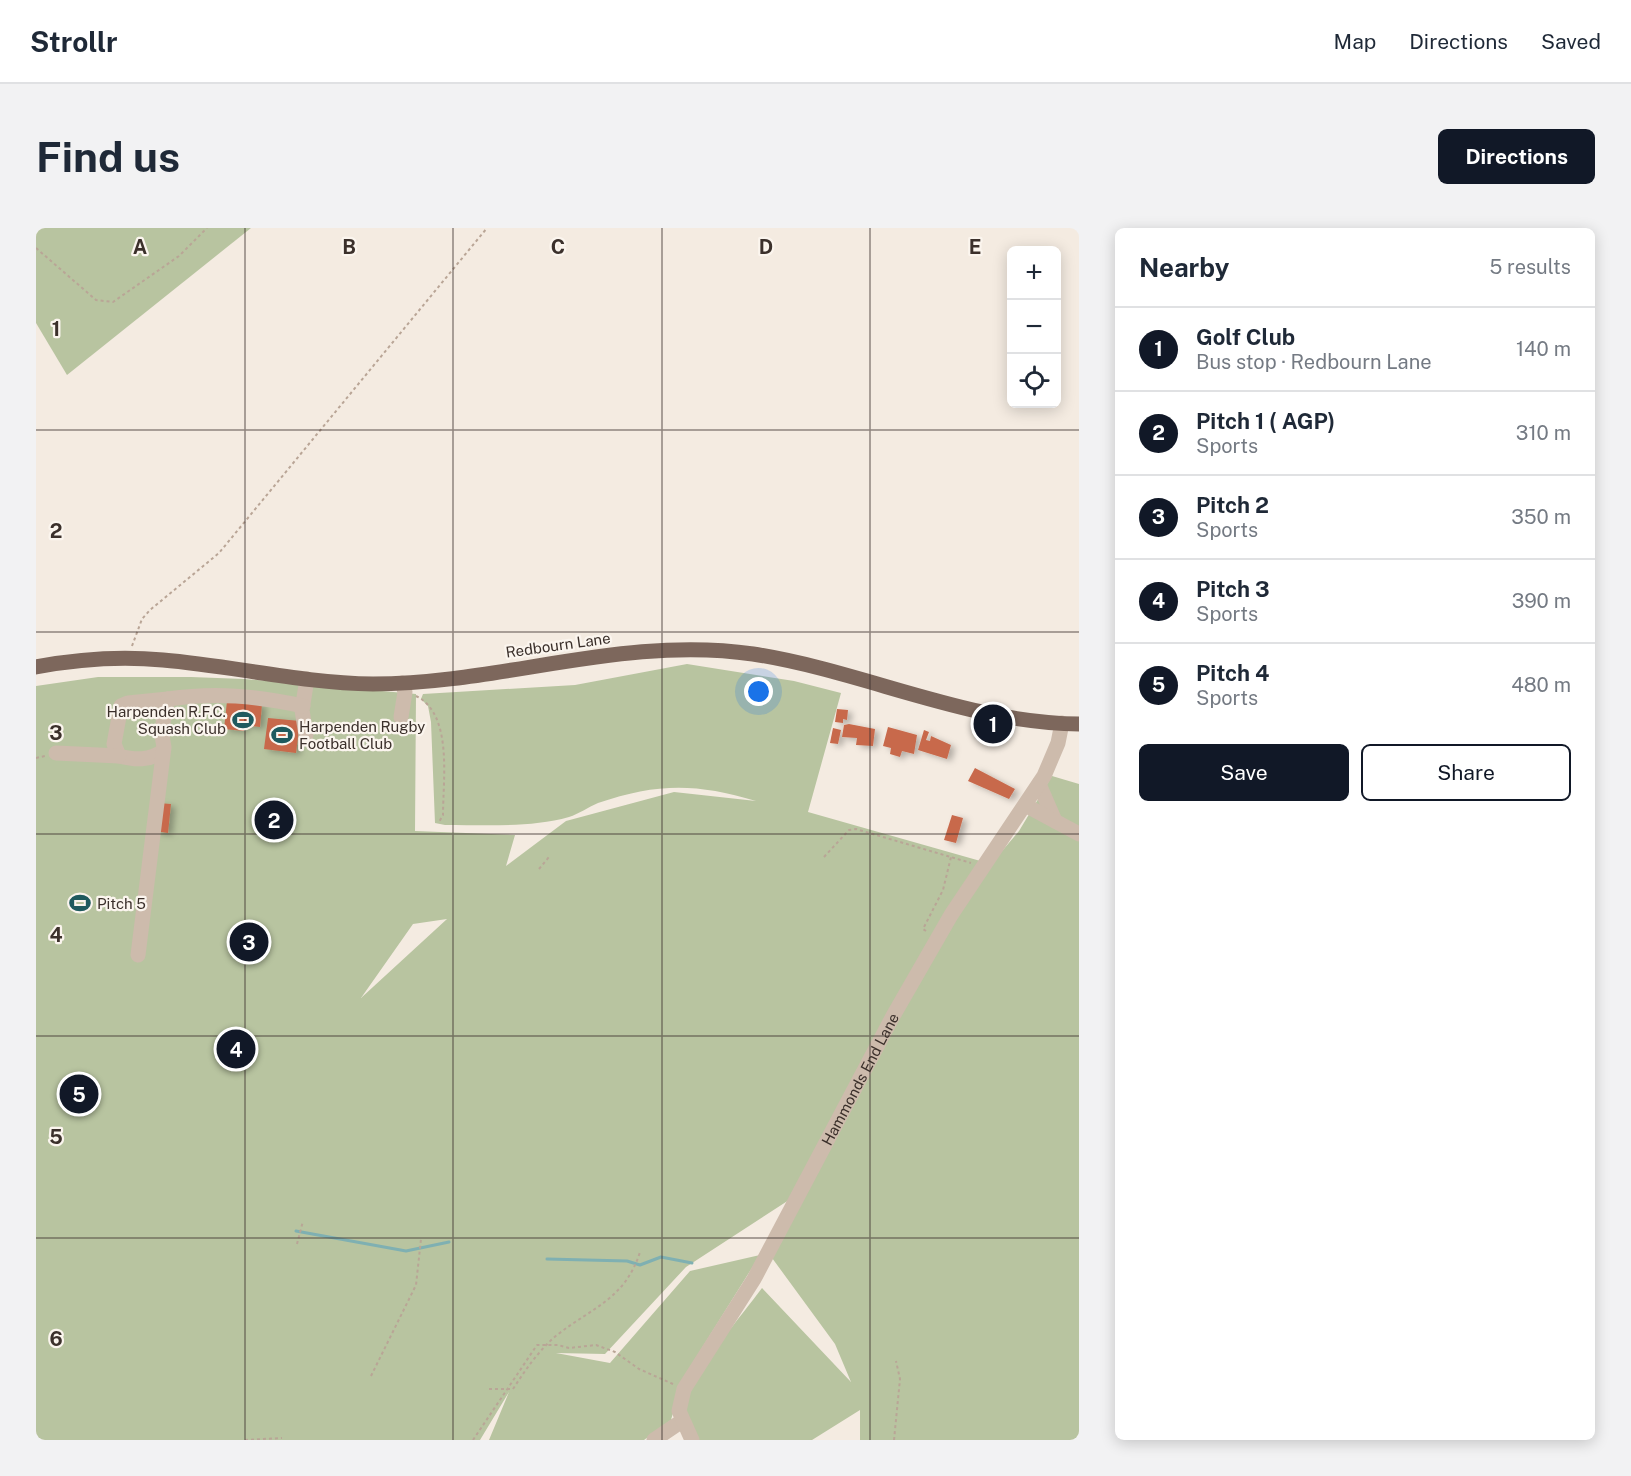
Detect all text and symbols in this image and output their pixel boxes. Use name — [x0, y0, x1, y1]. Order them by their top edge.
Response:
text: Strollr — [30, 25, 118, 58]
text: Map — [1334, 29, 1376, 54]
text: Directions — [1409, 29, 1508, 54]
text: Saved — [1541, 29, 1601, 54]
button: Directions — [1438, 129, 1595, 184]
text: Find us — [36, 132, 180, 181]
text: A — [133, 235, 147, 259]
text: B — [342, 235, 356, 259]
text: C — [551, 235, 565, 259]
text: D — [759, 235, 773, 259]
text: E — [969, 235, 981, 259]
map controls — [1007, 246, 1061, 408]
button: + — [1007, 246, 1061, 300]
text: Nearby — [1139, 252, 1229, 283]
text: 5 results — [1489, 255, 1571, 279]
button: − — [1007, 300, 1061, 354]
text: 1 — [52, 317, 60, 341]
text: Golf Club — [1196, 324, 1295, 350]
text: 1 — [1154, 337, 1163, 361]
text: 140 m — [1516, 337, 1571, 361]
text: Bus stop · Redbourn Lane — [1196, 350, 1432, 374]
button: locate — [1007, 354, 1061, 408]
text: Pitch 1 ( AGP) — [1196, 408, 1335, 434]
text: 2 — [1152, 421, 1165, 445]
text: 310 m — [1516, 421, 1571, 445]
text: Sports — [1196, 434, 1258, 458]
text: Pitch 2 — [1196, 492, 1269, 518]
text: 3 — [1152, 505, 1165, 529]
text: 350 m — [1511, 505, 1571, 529]
text: Sports — [1196, 518, 1258, 542]
text: 2 — [50, 519, 62, 543]
text: Pitch 3 — [1196, 576, 1270, 602]
text: 4 — [1152, 589, 1165, 613]
text: 390 m — [1512, 589, 1571, 613]
text: Sports — [1196, 602, 1258, 626]
street label: Redbourn Lane — [504, 629, 612, 661]
text: Pitch 4 — [1196, 660, 1269, 686]
text: 5 — [1152, 673, 1165, 697]
text: 480 m — [1511, 673, 1571, 697]
your location — [744, 677, 773, 706]
text: Sports — [1196, 686, 1258, 710]
pin: 1 — [974, 702, 1012, 746]
place label: Harpenden R.F.C. Squash Club — [107, 703, 226, 737]
sports icon: Harpenden R.F.C. Squash Club — [231, 708, 255, 732]
place label: Harpenden Rugby Football Club — [299, 718, 425, 752]
text: 3 — [49, 721, 63, 745]
sports icon: Harpenden Rugby Football Club — [270, 723, 294, 747]
button: Save — [1139, 744, 1349, 801]
button: Share — [1361, 744, 1571, 801]
pin: 2 — [254, 798, 294, 842]
sports icon: Pitch 5 — [68, 891, 92, 915]
place label: Pitch 5 — [97, 895, 146, 912]
pin: 3 — [230, 920, 268, 964]
text: 4 — [49, 923, 63, 947]
street label: Hammonds End Lane — [818, 1010, 902, 1148]
pin: 4 — [216, 1026, 256, 1072]
pin: 5 — [60, 1072, 99, 1116]
text: 5 — [49, 1125, 63, 1149]
text: 6 — [49, 1327, 63, 1351]

